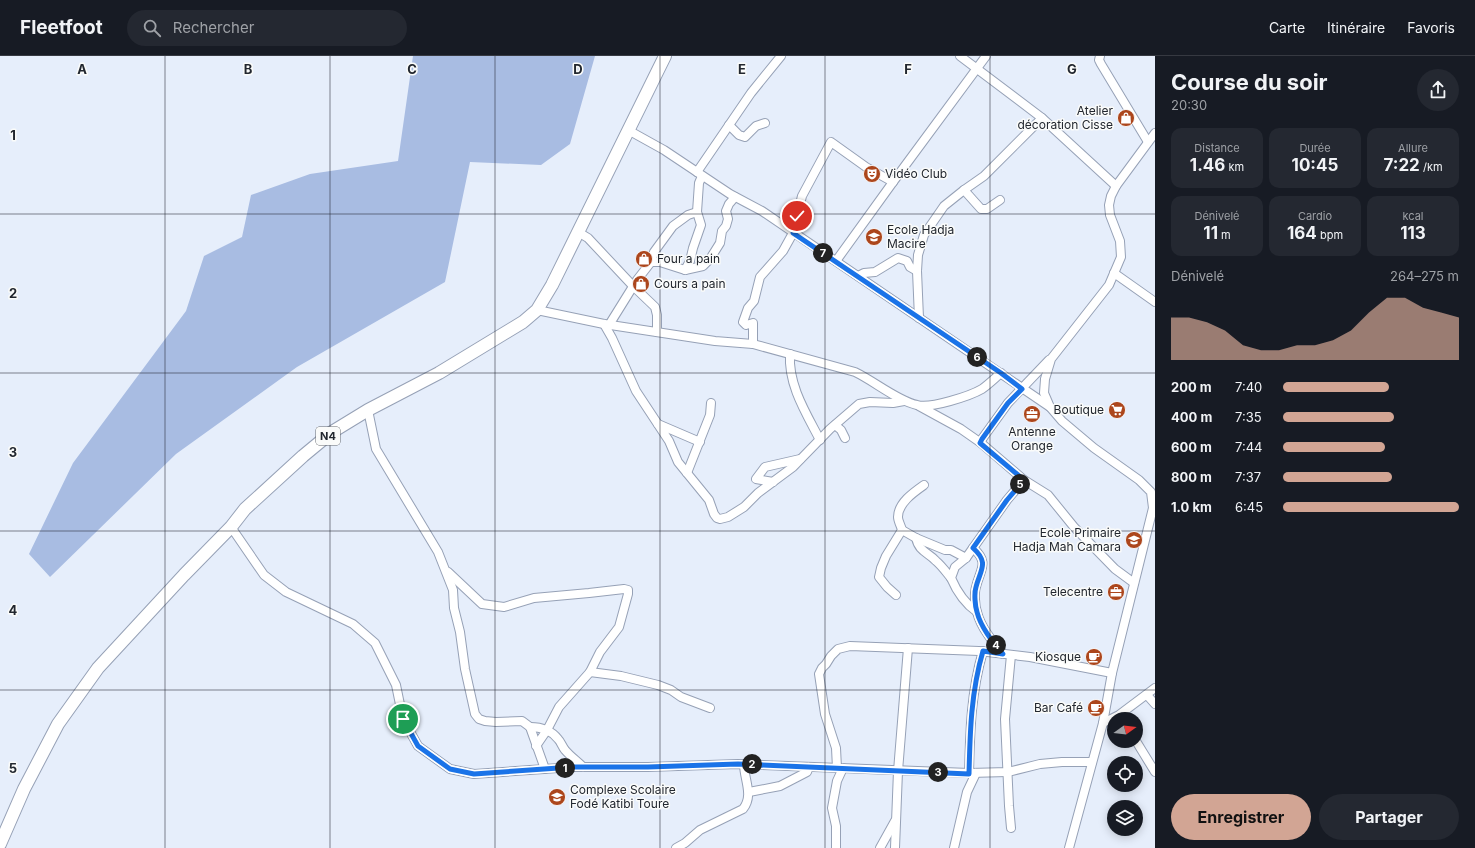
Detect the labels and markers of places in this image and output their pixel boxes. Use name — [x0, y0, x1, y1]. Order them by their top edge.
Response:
place label: Atelier décoration Cisse — [1018, 103, 1113, 132]
shop icon: Atelier décoration Cisse — [1116, 108, 1136, 128]
theatre icon: Vidéo Club — [862, 164, 882, 184]
place label: Vidéo Club — [885, 166, 947, 181]
pin — [780, 199, 814, 233]
place label: Ecole Hadja Macire — [887, 222, 954, 251]
school or university icon: Ecole Hadja Macire — [864, 227, 884, 247]
pin: 7 — [813, 243, 833, 263]
shop icon: Four a pain — [634, 249, 654, 269]
place label: Four a pain — [657, 251, 720, 266]
shop icon: Cours a pain — [631, 274, 651, 294]
place label: Cours a pain — [654, 276, 726, 291]
pin: 6 — [967, 347, 987, 367]
supermarket icon: Boutique — [1107, 400, 1127, 420]
place label: Boutique — [1054, 402, 1104, 417]
office icon: Antenne Orange — [1022, 404, 1042, 424]
place label: Antenne Orange — [1008, 424, 1056, 453]
pin: 5 — [1010, 474, 1030, 494]
place label: Ecole Primaire Hadja Mah Camara — [1013, 525, 1121, 554]
school or university icon: Ecole Primaire Hadja Mah Camara — [1124, 530, 1144, 550]
office icon: Telecentre — [1106, 582, 1126, 602]
place label: Telecentre — [1043, 584, 1103, 599]
pin: 4 — [986, 635, 1006, 655]
cafe icon: Kiosque — [1084, 647, 1104, 667]
place label: Kiosque — [1035, 649, 1081, 664]
cafe icon: Bar Café — [1086, 698, 1106, 718]
place label: Bar Café — [1034, 700, 1083, 715]
pin — [386, 702, 420, 736]
pin: 2 — [742, 754, 762, 774]
pin: 1 — [555, 758, 575, 778]
pin: 3 — [928, 762, 948, 782]
place label: Complexe Scolaire Fodé Katibi Toure — [570, 782, 676, 811]
school or university icon: Complexe Scolaire Fodé Katibi Toure — [547, 787, 567, 807]

